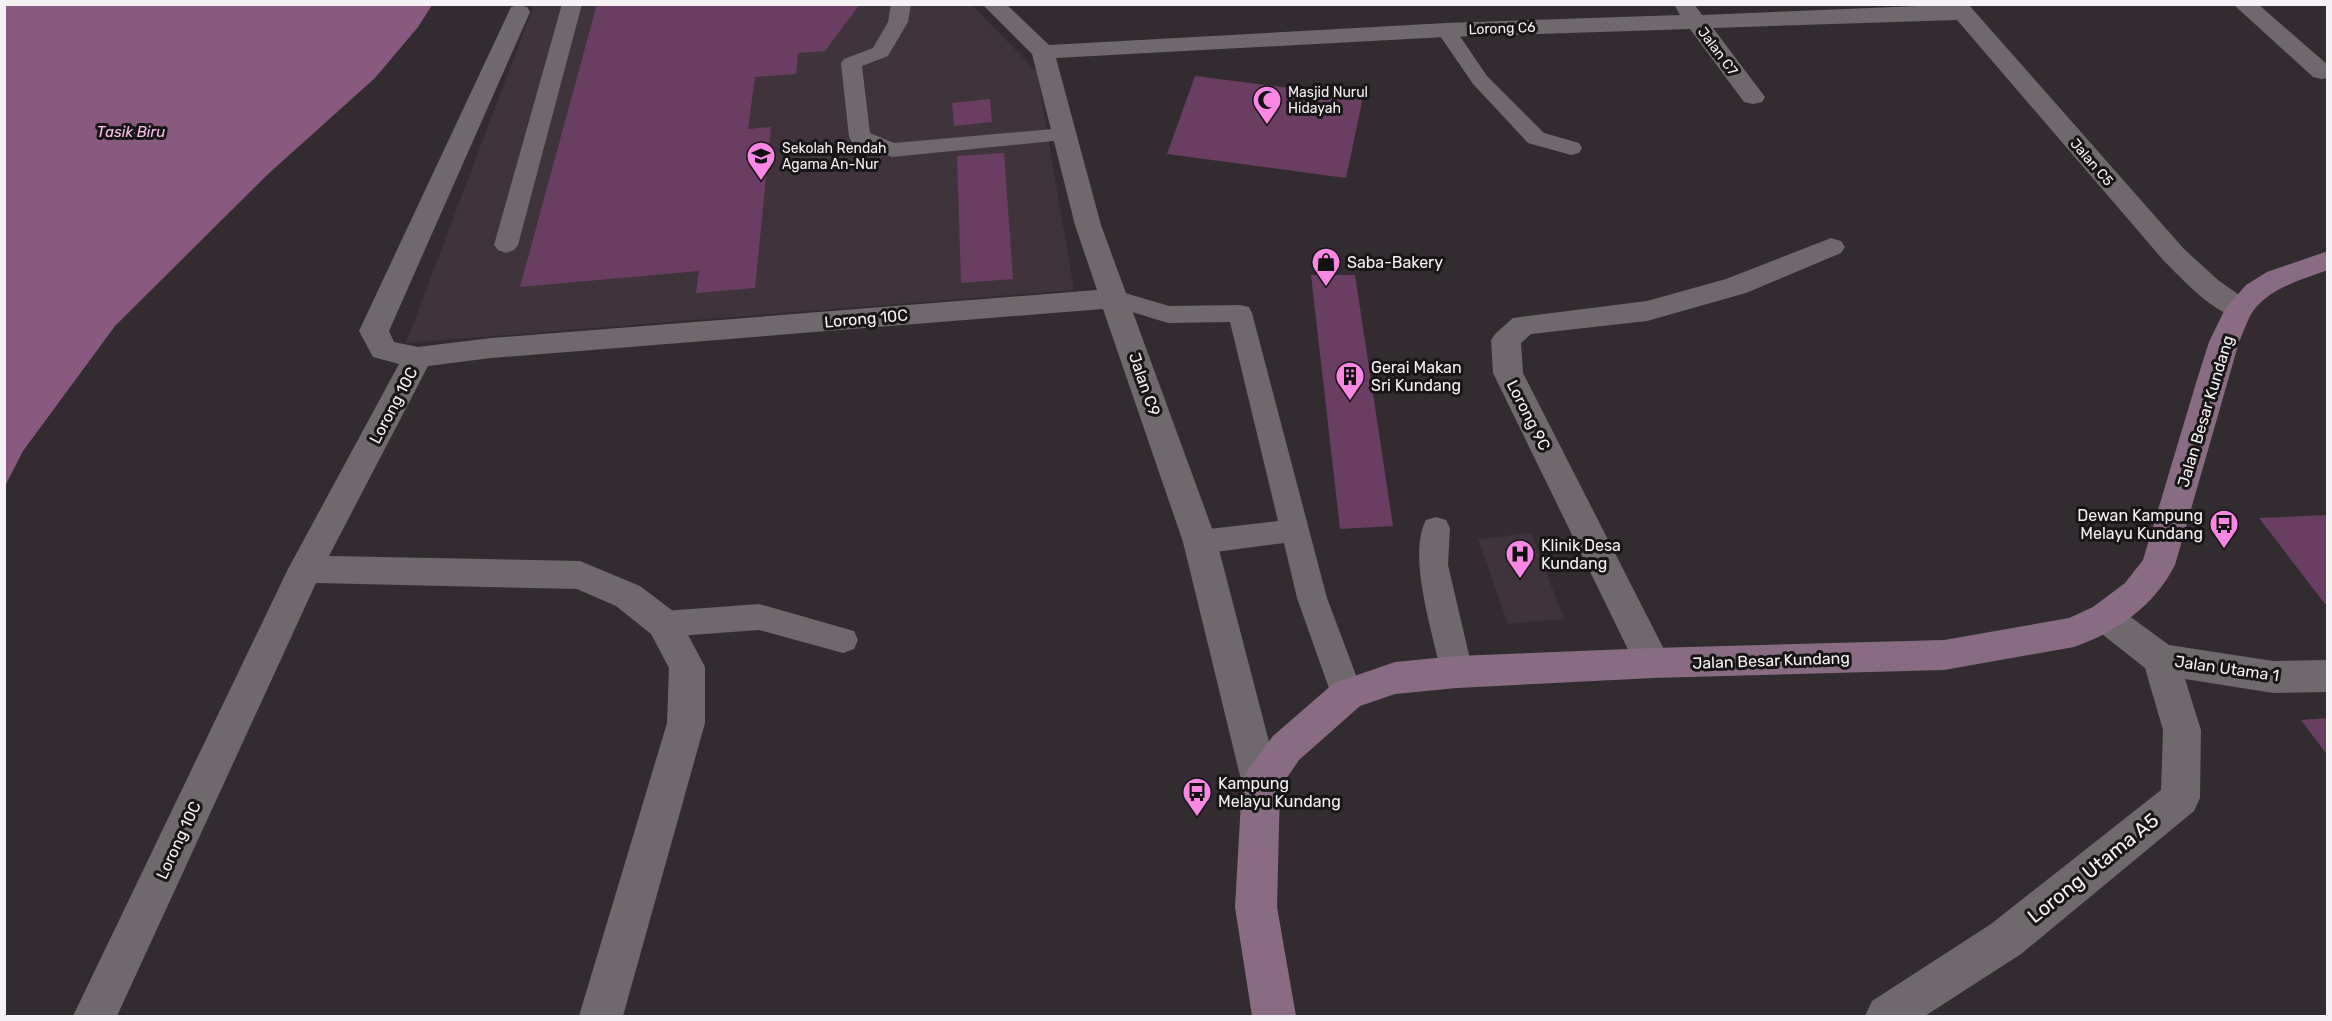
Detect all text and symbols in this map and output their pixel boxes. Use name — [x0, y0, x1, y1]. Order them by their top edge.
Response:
street label: Lorong C6 — [1468, 19, 1536, 38]
street label: Jalan C7 — [1694, 24, 1741, 79]
mosque icon: Masjid Nurul Hidayah — [1251, 84, 1283, 126]
place label: Masjid Nurul Hidayah — [1288, 84, 1368, 117]
water label: Tasik Biru — [97, 123, 165, 141]
street label: Jalan C5 — [2066, 135, 2117, 190]
school or university icon: Sekolah Rendah Agama An-Nur — [745, 140, 777, 182]
place label: Sekolah Rendah Agama An-Nur — [782, 140, 887, 173]
shop icon: Saba-Bakery — [1310, 246, 1342, 288]
place label: Saba-Bakery — [1347, 253, 1443, 272]
street label: Lorong 10C — [823, 305, 909, 332]
street label: Jalan Besar Kundang — [2173, 333, 2238, 489]
street label: Jalan C9 — [1125, 350, 1164, 418]
place label: Gerai Makan Sri Kundang — [1371, 358, 1462, 395]
building icon: Gerai Makan Sri Kundang — [1334, 360, 1366, 402]
street label: Lorong 10C — [365, 364, 422, 447]
street label: Lorong 9C — [1503, 377, 1554, 454]
place label: Dewan Kampung Melayu Kundang — [2077, 506, 2203, 543]
bus stop icon: Dewan Kampung Melayu Kundang — [2208, 508, 2240, 550]
place label: Klinik Desa Kundang — [1541, 536, 1621, 573]
hospital icon: Klinik Desa Kundang — [1504, 538, 1536, 580]
street label: Jalan Besar Kundang — [1692, 648, 1850, 673]
street label: Jalan Utama 1 — [2173, 652, 2280, 685]
place label: Kampung Melayu Kundang — [1218, 774, 1341, 811]
bus stop icon: Kampung Melayu Kundang — [1181, 776, 1213, 818]
street label: Lorong 10C — [152, 798, 205, 882]
street label: Lorong Utama A5 — [2023, 808, 2163, 928]

